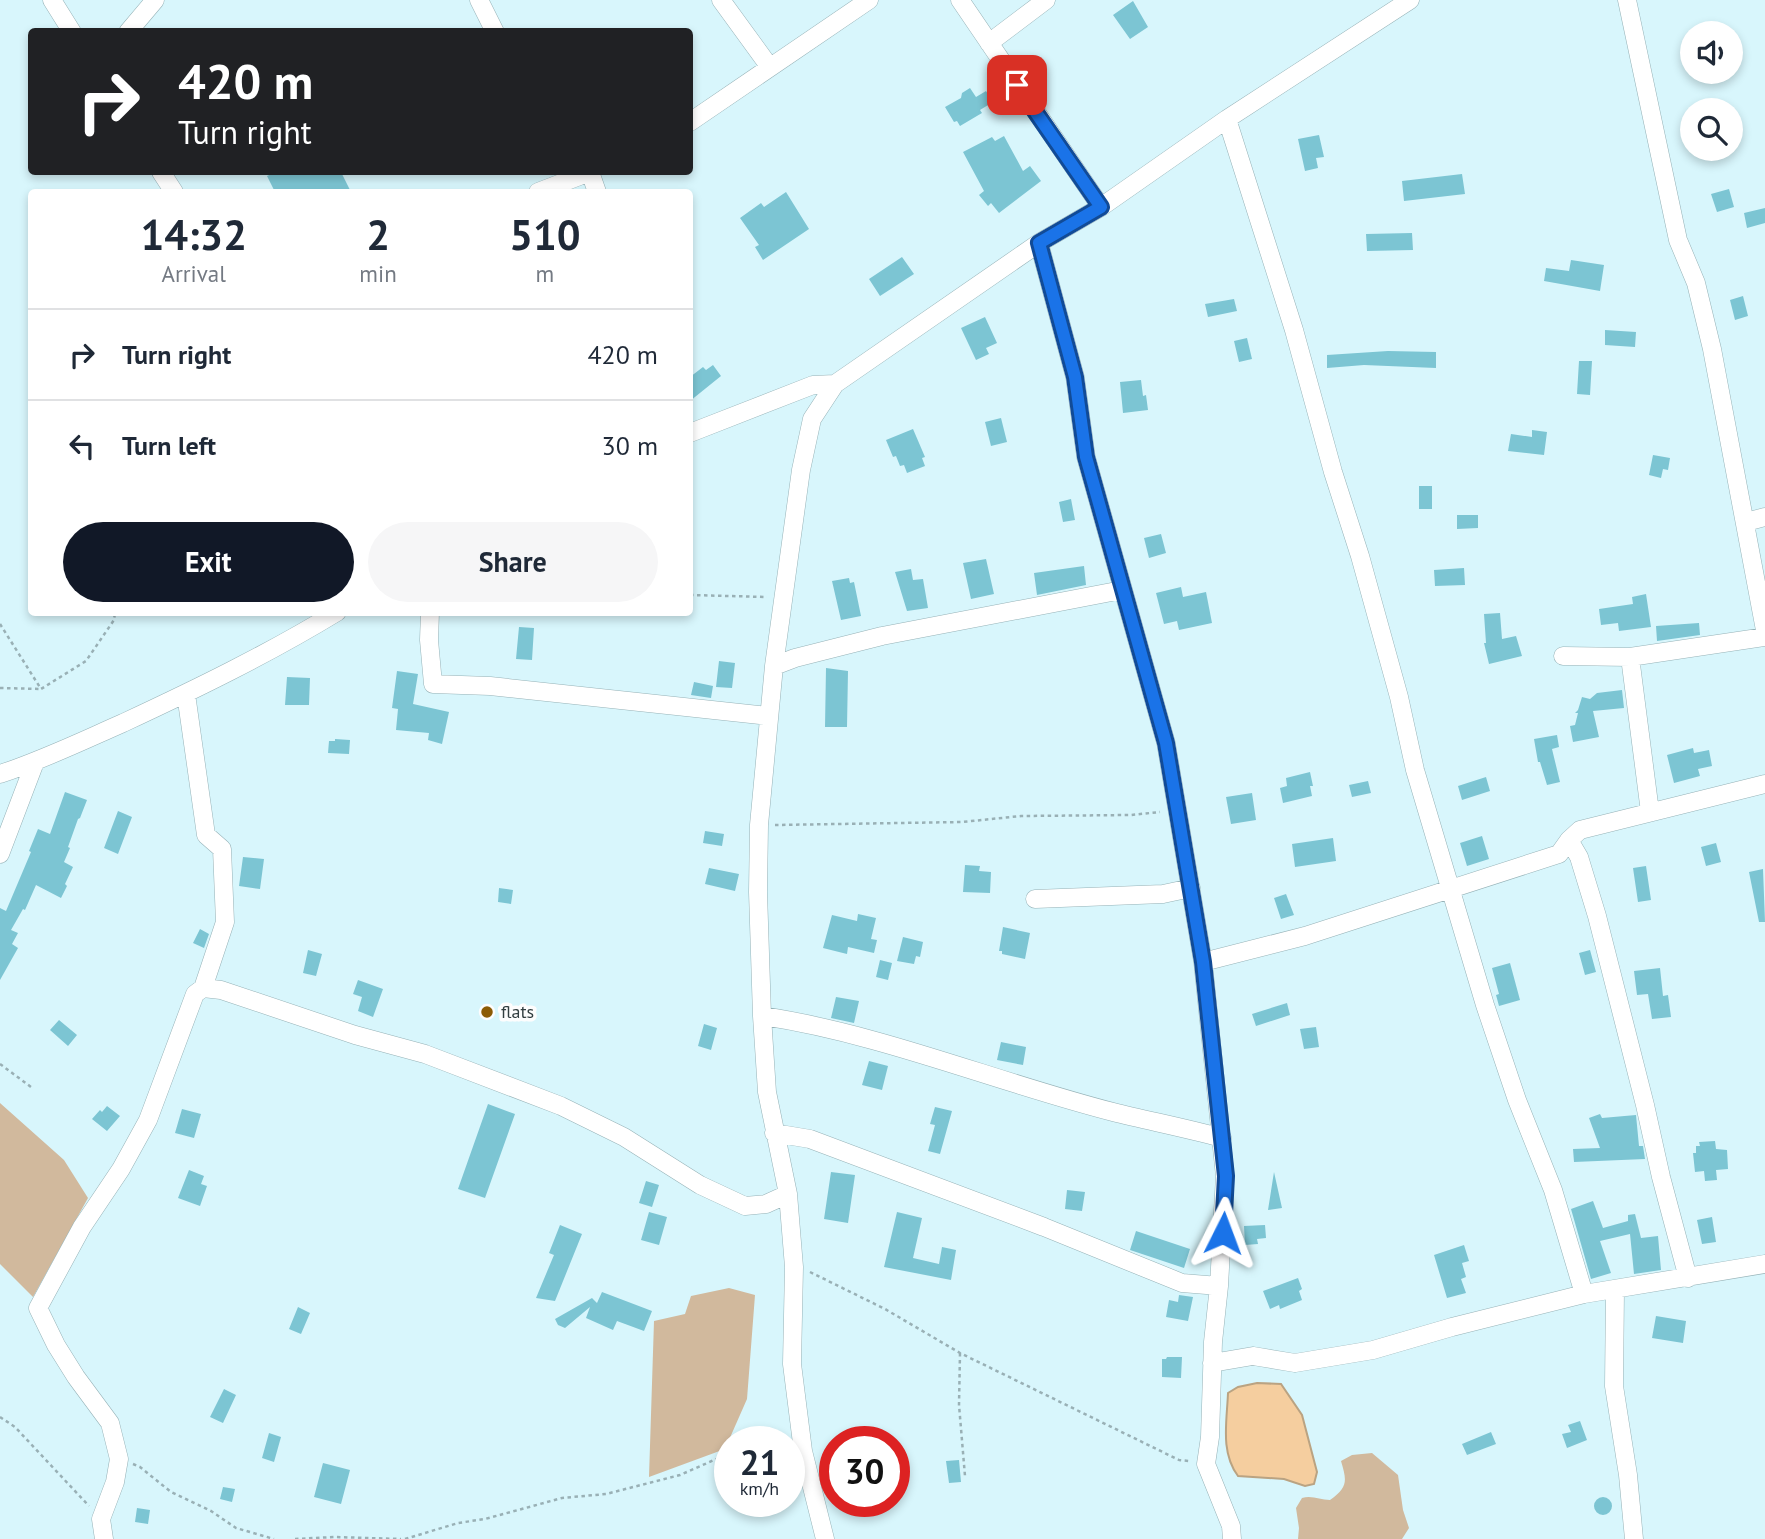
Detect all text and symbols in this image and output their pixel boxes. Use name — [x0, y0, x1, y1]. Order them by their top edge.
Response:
map controls — [1680, 21, 1743, 161]
button: sound — [1680, 21, 1743, 84]
text: 420 m — [178, 49, 313, 113]
pin — [987, 55, 1047, 115]
icon: right — [63, 56, 154, 147]
icon: arrive — [998, 66, 1036, 104]
button: search — [1680, 98, 1743, 161]
text: Turn right — [178, 111, 312, 153]
text: 14:32 — [140, 207, 247, 262]
text: 2 — [366, 207, 390, 262]
text: 510 — [509, 207, 581, 262]
text: Arrival — [161, 259, 226, 288]
text: min — [359, 259, 397, 288]
text: m — [536, 259, 554, 288]
icon: right — [63, 336, 101, 374]
text: Turn right — [122, 338, 231, 371]
text: 420 m — [587, 338, 658, 371]
icon: left — [63, 427, 101, 465]
text: Turn left — [122, 429, 216, 462]
text: 30 m — [602, 429, 658, 462]
button: Exit — [63, 522, 354, 602]
button: Share — [368, 522, 658, 602]
place label: flats — [501, 1000, 534, 1023]
marker: flats — [479, 1004, 495, 1020]
position arrow — [1186, 1196, 1260, 1270]
speed limit sign: 30 — [819, 1426, 910, 1517]
text: 21 — [740, 1439, 779, 1485]
text: km/h — [740, 1477, 779, 1500]

